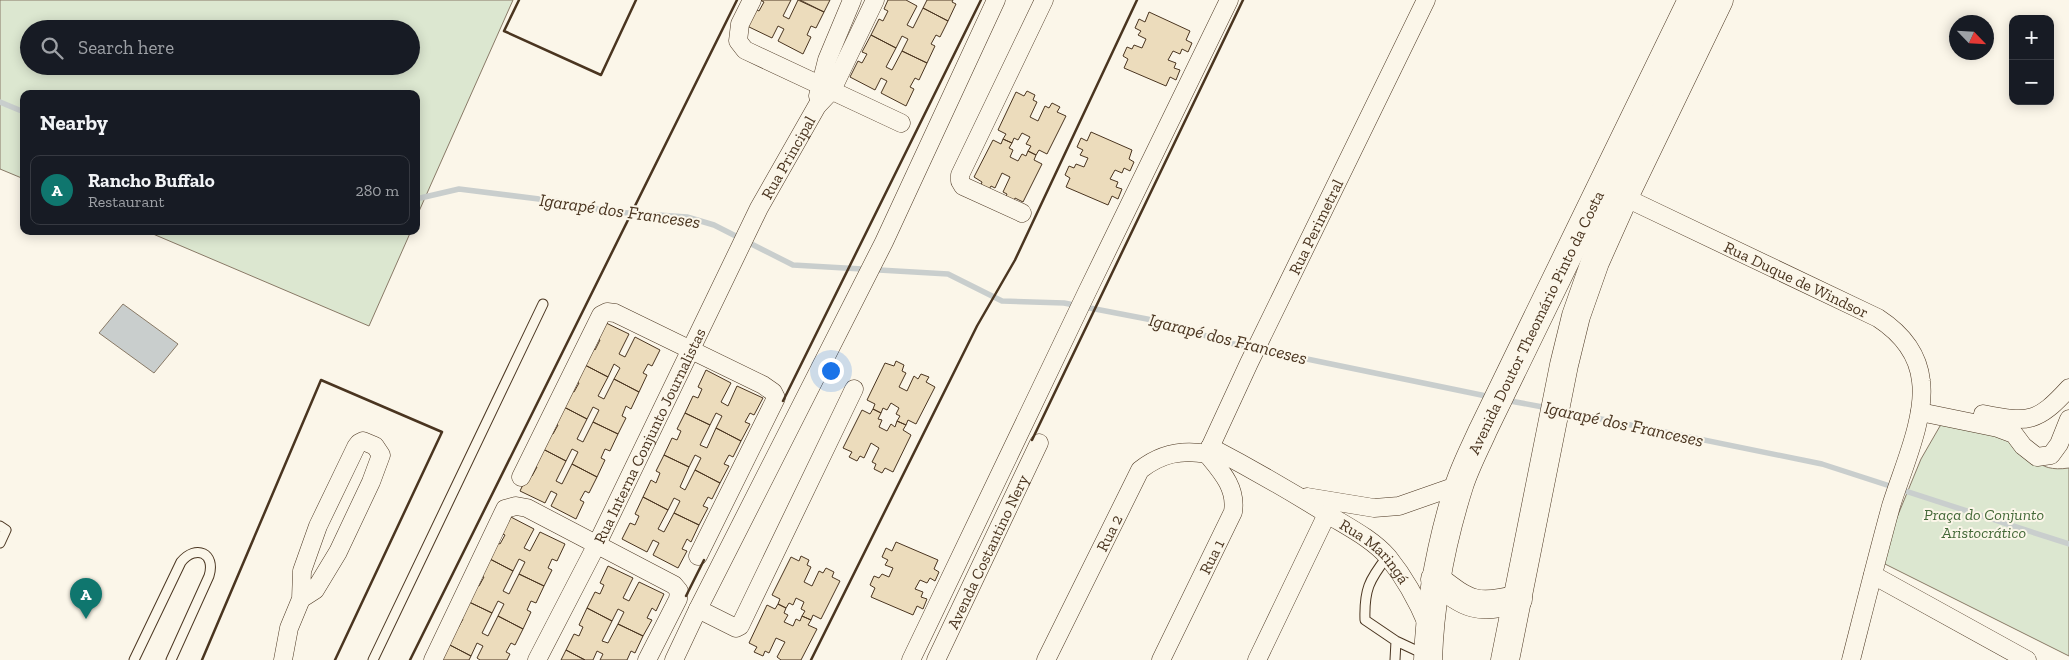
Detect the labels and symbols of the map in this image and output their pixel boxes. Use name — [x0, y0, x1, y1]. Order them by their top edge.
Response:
north arrow — [1949, 15, 1994, 60]
street label: Rua Principal — [757, 112, 819, 202]
street label: Rua Perimetral — [1284, 176, 1347, 277]
street label: Avenida Doutor Theomário Pinto da Costa — [1464, 187, 1608, 457]
water label: Igarapé dos Franceses — [538, 189, 702, 233]
street label: Rua Duque de Windsor — [1721, 237, 1872, 322]
water label: Igarapé dos Franceses — [1147, 309, 1309, 369]
street label: Rua Interna Conjunto Journalistas — [589, 325, 709, 546]
your location — [818, 358, 844, 384]
water label: Igarapé dos Franceses — [1542, 396, 1706, 452]
street label: Avenda Costantino Nery — [943, 471, 1032, 632]
park label: Praça do Conjunto Aristocrático — [1924, 505, 2044, 542]
street label: Rua 2 — [1092, 511, 1126, 554]
street label: Rua Maringá — [1337, 514, 1414, 587]
street label: Rua 1 — [1195, 536, 1228, 577]
pin: A — [70, 578, 102, 619]

